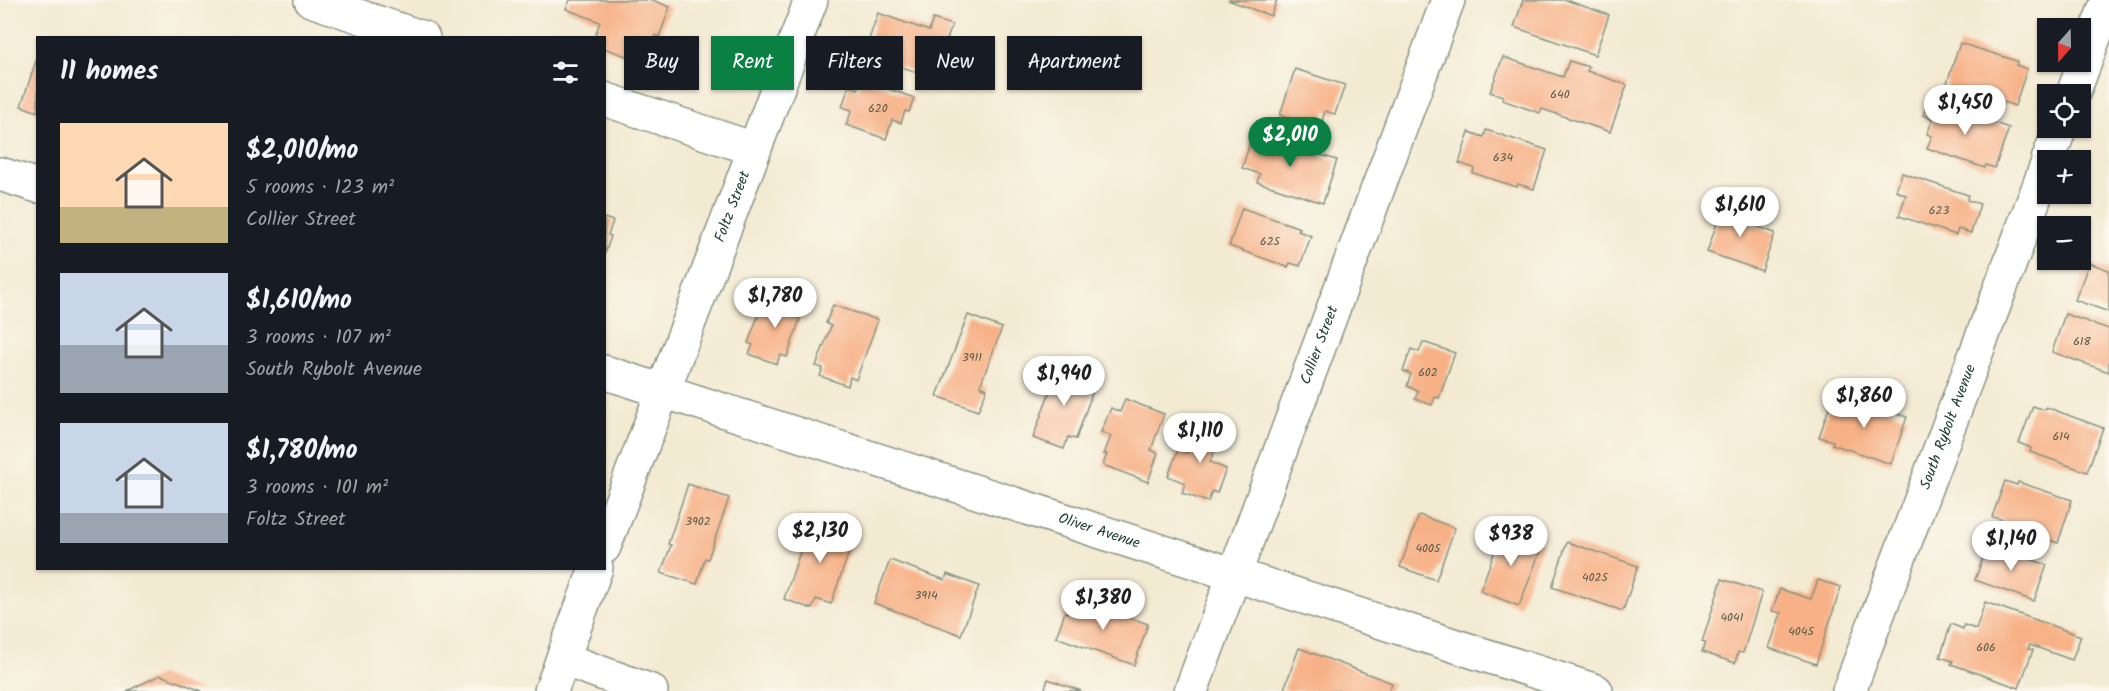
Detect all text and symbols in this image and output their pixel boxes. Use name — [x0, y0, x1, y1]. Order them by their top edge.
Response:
north arrow — [2037, 18, 2091, 72]
map controls — [2037, 18, 2091, 270]
chip: Buy — [624, 36, 699, 90]
chip: Rent — [711, 36, 794, 90]
chip: Filters — [806, 36, 903, 90]
chip: New — [915, 36, 995, 90]
chip: Apartment — [1007, 36, 1142, 90]
text: 11 homes — [60, 51, 158, 93]
icon: filters — [549, 56, 582, 89]
button: locate — [2037, 84, 2091, 138]
house number: 640 — [1550, 85, 1570, 104]
pin: $1,450 — [1916, 85, 2014, 136]
text: $1,450 — [1938, 88, 1992, 120]
house number: 620 — [868, 99, 888, 118]
pin: $2,010 — [1241, 117, 1339, 168]
text: $2,010 — [1262, 120, 1318, 152]
text: $2,010/mo — [246, 130, 358, 172]
icon: home — [108, 147, 180, 219]
house number: 634 — [1493, 148, 1513, 167]
button: + — [2037, 150, 2091, 204]
street label: Foltz Street — [708, 167, 757, 246]
text: 5 rooms · 123 m² — [246, 172, 394, 204]
pin: $1,610 — [1691, 187, 1789, 238]
text: $1,610 — [1715, 190, 1765, 222]
house number: 623 — [1929, 201, 1949, 220]
text: Collier Street — [246, 204, 356, 236]
button: − — [2037, 216, 2091, 270]
house number: 625 — [1260, 232, 1282, 251]
pin: $1,780 — [726, 278, 824, 329]
text: $1,610/mo — [246, 280, 352, 322]
text: $1,780 — [748, 281, 802, 313]
icon: home — [108, 297, 180, 369]
street label: Collier Street — [1294, 302, 1345, 388]
text: 3 rooms · 107 m² — [246, 322, 391, 354]
house number: 618 — [2073, 332, 2092, 351]
house number: 3911 — [962, 348, 982, 367]
text: South Rybolt Avenue — [246, 354, 422, 386]
pin: $1,940 — [1015, 356, 1113, 407]
text: $1,940 — [1037, 359, 1091, 391]
street label: South Rybolt Avenue — [1914, 361, 1983, 493]
house number: 602 — [1418, 363, 1438, 382]
pin: $1,860 — [1815, 378, 1913, 429]
text: $1,860 — [1836, 381, 1892, 413]
pin: $1,110 — [1151, 413, 1249, 464]
text: $1,110 — [1177, 416, 1223, 448]
house number: 614 — [2052, 427, 2070, 446]
text: $1,780/mo — [246, 430, 358, 472]
icon: home — [108, 447, 180, 519]
text: 3 rooms · 101 m² — [246, 472, 388, 504]
text: Foltz Street — [246, 504, 346, 536]
street label: Oliver Avenue — [1055, 507, 1143, 556]
house number: 3902 — [685, 512, 711, 531]
pin: $2,130 — [771, 513, 869, 564]
text: $2,130 — [792, 516, 848, 548]
pin: $938 — [1475, 516, 1547, 567]
text: $938 — [1489, 519, 1533, 551]
pin: $1,140 — [1962, 521, 2060, 572]
text: $1,140 — [1986, 524, 2036, 556]
house number: 4005 — [1415, 539, 1442, 558]
house number: 4025 — [1582, 568, 1610, 587]
pin: $1,380 — [1054, 580, 1152, 631]
text: $1,380 — [1075, 583, 1131, 615]
house number: 3914 — [914, 586, 938, 605]
house number: 4041 — [1721, 608, 1744, 627]
house number: 4045 — [1788, 622, 1815, 641]
house number: 606 — [1976, 638, 1996, 657]

